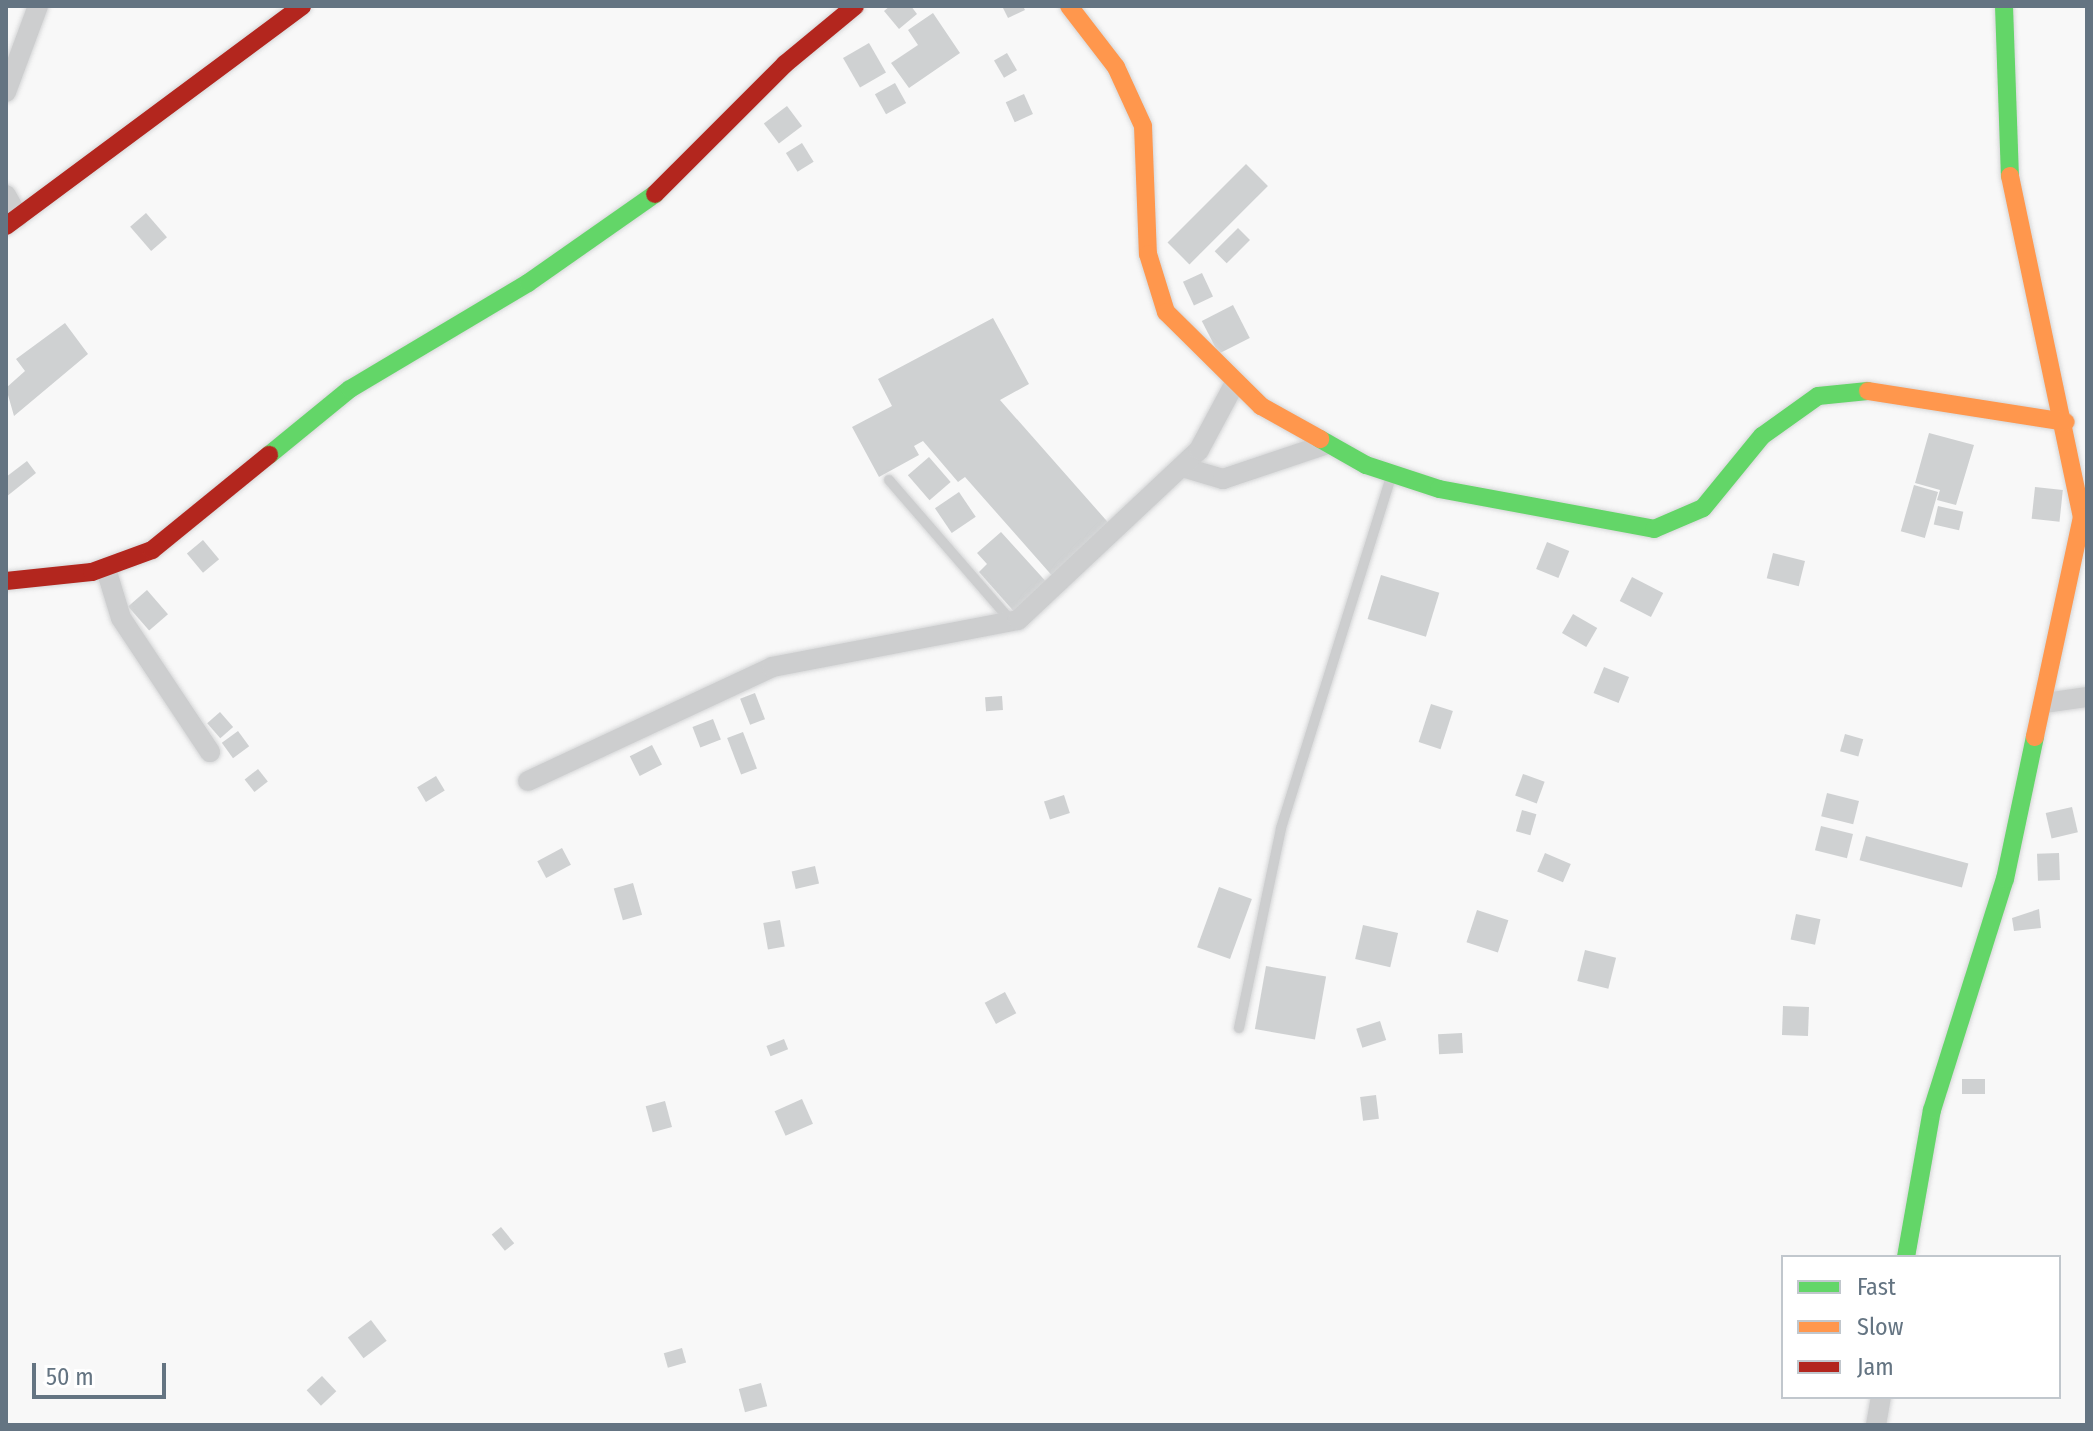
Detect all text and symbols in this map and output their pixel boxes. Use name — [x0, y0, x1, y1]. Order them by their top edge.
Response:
legend — [1781, 1255, 2061, 1399]
text: Fast — [1857, 1273, 1896, 1301]
text: Slow — [1857, 1313, 1903, 1341]
scale bar — [36, 1347, 170, 1397]
text: Jam — [1857, 1353, 1894, 1381]
text: 50 m — [46, 1363, 94, 1391]

